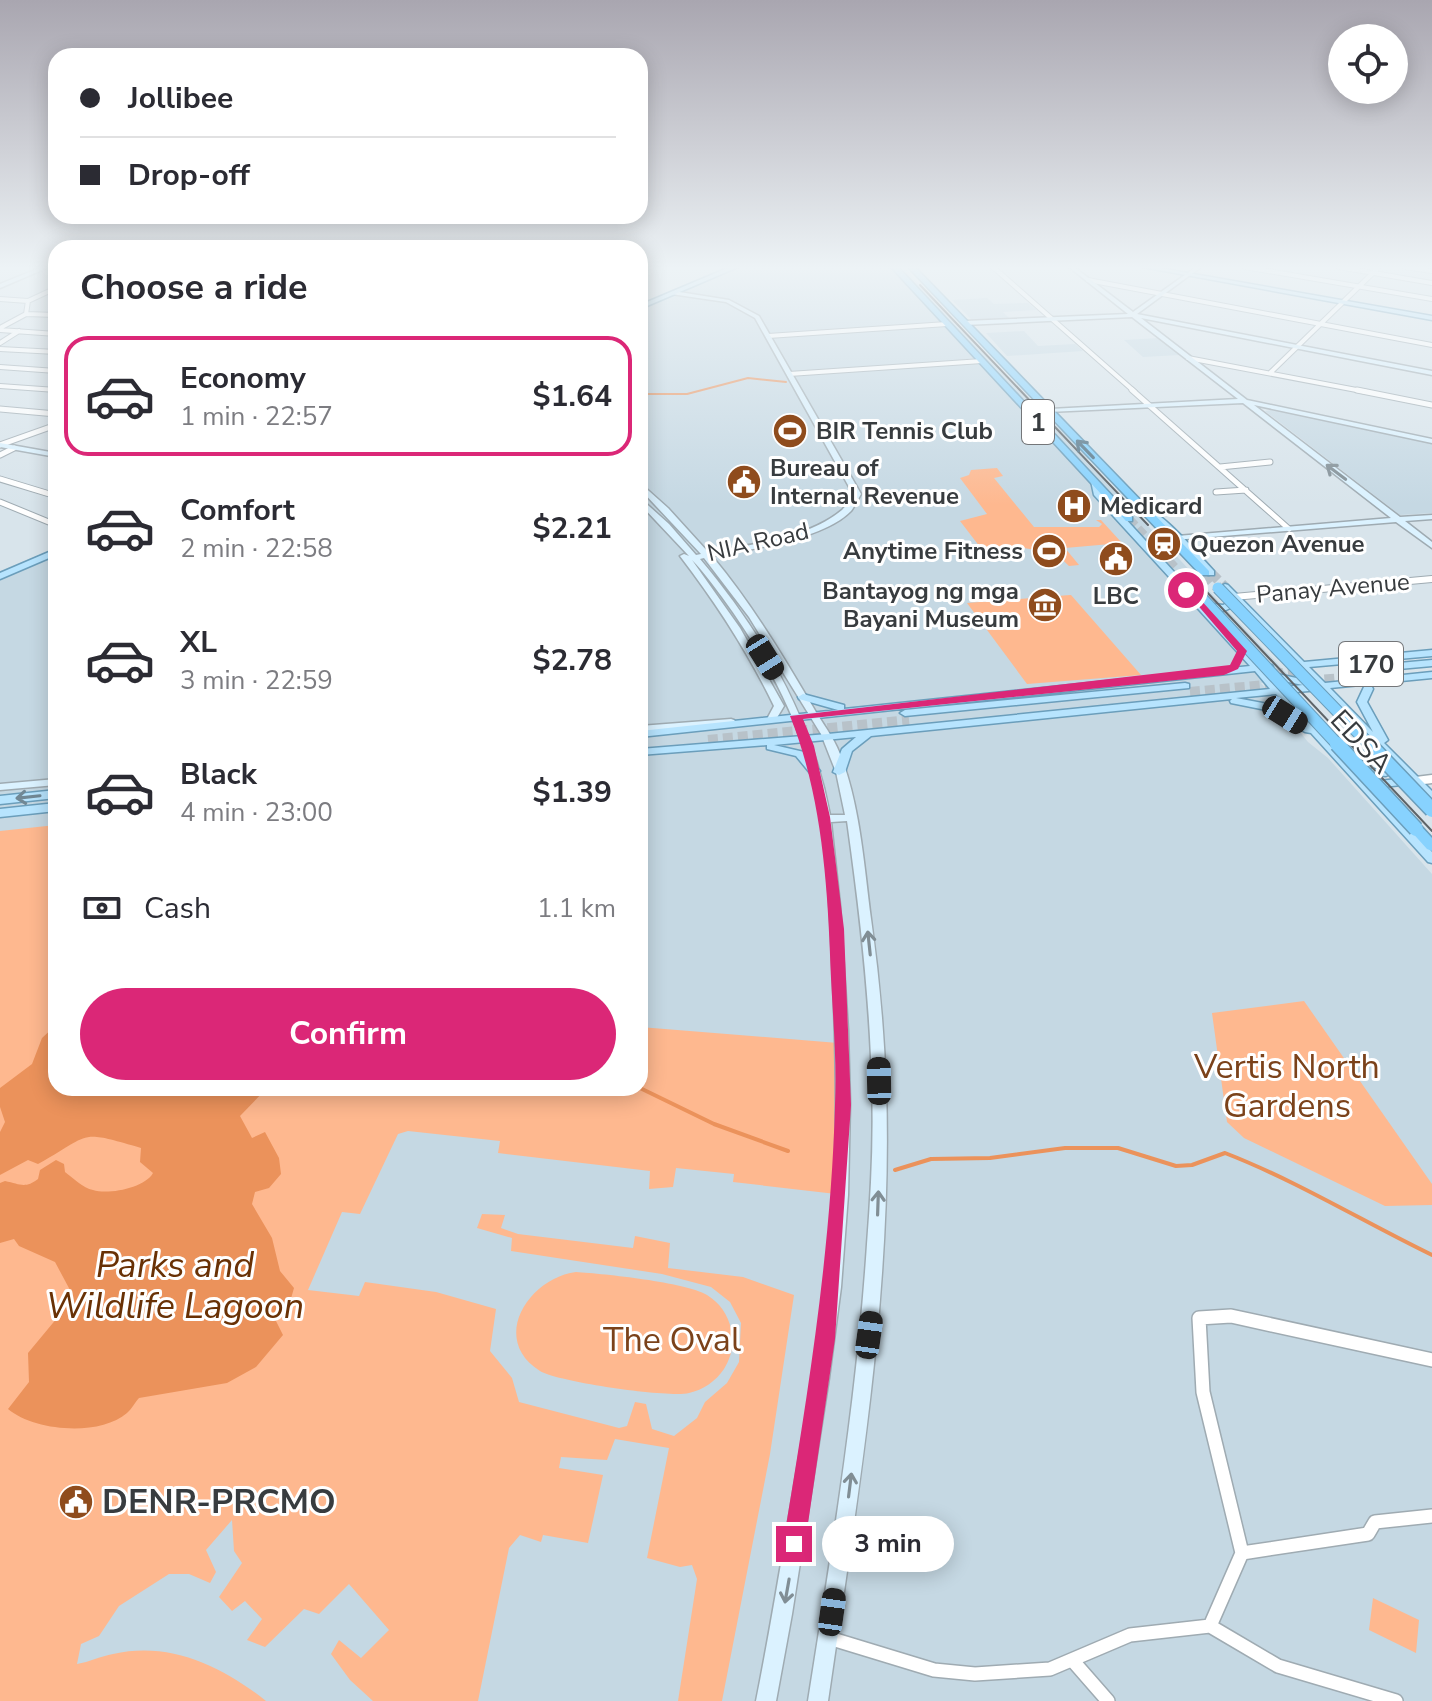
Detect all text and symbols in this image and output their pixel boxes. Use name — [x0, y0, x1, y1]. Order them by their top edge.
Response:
map controls — [1328, 24, 1408, 104]
button: locate — [1328, 24, 1408, 104]
text: Jollibee — [128, 78, 233, 119]
text: Drop-off — [128, 155, 250, 196]
text: Choose a ride — [80, 263, 308, 312]
text: Economy — [180, 358, 306, 399]
icon: car — [84, 360, 156, 432]
text: $1.64 — [533, 376, 612, 417]
text: 1 min · 22:57 — [180, 399, 333, 434]
road number: 1 — [1022, 400, 1054, 444]
sports icon: BIR Tennis Club — [771, 412, 809, 450]
place label: BIR Tennis Club — [816, 415, 993, 447]
one-way arrow — [1077, 439, 1095, 459]
place label: Bureau of Internal Revenue — [770, 452, 959, 512]
public building icon: Bureau of Internal Revenue — [725, 463, 763, 501]
one-way arrow — [1326, 463, 1348, 480]
hospital icon: Medicard — [1055, 487, 1093, 525]
text: Comfort — [180, 490, 295, 531]
place label: Medicard — [1100, 490, 1202, 522]
icon: car — [84, 492, 156, 564]
text: $2.21 — [533, 508, 612, 549]
street label: NIA Road — [704, 515, 812, 569]
station icon: Quezon Avenue — [1145, 525, 1183, 563]
place label: Quezon Avenue — [1190, 528, 1365, 560]
text: 2 min · 22:58 — [180, 531, 333, 566]
sports icon: Anytime Fitness — [1030, 532, 1068, 570]
place label: Anytime Fitness — [843, 535, 1023, 567]
public building icon: LBC — [1097, 540, 1135, 578]
street label: Panay Avenue — [1255, 565, 1411, 611]
route start — [1168, 572, 1204, 608]
place label: Bantayog ng mga Bayani Museum — [822, 575, 1019, 635]
place label: LBC — [1093, 580, 1139, 612]
museum icon: Bantayog ng mga Bayani Museum — [1026, 586, 1064, 624]
text: XL — [180, 622, 217, 663]
icon: car — [84, 624, 156, 696]
car — [742, 630, 788, 684]
text: $2.78 — [533, 640, 612, 681]
road number: 170 — [1339, 642, 1403, 686]
text: 3 min · 22:59 — [180, 663, 333, 698]
car — [1258, 692, 1312, 738]
street label: EDSA — [1322, 702, 1400, 782]
text: Black — [180, 754, 257, 795]
icon: car — [84, 756, 156, 828]
text: $1.39 — [533, 772, 612, 813]
one-way arrow — [15, 790, 42, 805]
text: 4 min · 23:00 — [180, 795, 333, 830]
icon: cash — [80, 886, 124, 930]
text: Cash — [144, 888, 211, 929]
text: 1.1 km — [537, 891, 616, 926]
one-way arrow — [862, 930, 877, 957]
button: Confirm — [80, 988, 616, 1080]
park label: Vertis North Gardens — [1193, 1044, 1380, 1129]
car — [867, 1057, 891, 1105]
one-way arrow — [871, 1190, 886, 1217]
water label: Parks and Wildlife Lagoon — [46, 1241, 304, 1331]
car — [854, 1310, 884, 1360]
park label: The Oval — [603, 1317, 741, 1363]
one-way arrow — [842, 1472, 857, 1499]
place label: DENR-PRCMO — [102, 1479, 336, 1525]
public building icon: DENR-PRCMO — [57, 1483, 95, 1521]
callout: 3 min — [822, 1516, 954, 1572]
route end — [776, 1526, 812, 1562]
text: 3 min — [854, 1526, 922, 1561]
one-way arrow — [778, 1578, 793, 1603]
car — [817, 1587, 847, 1637]

